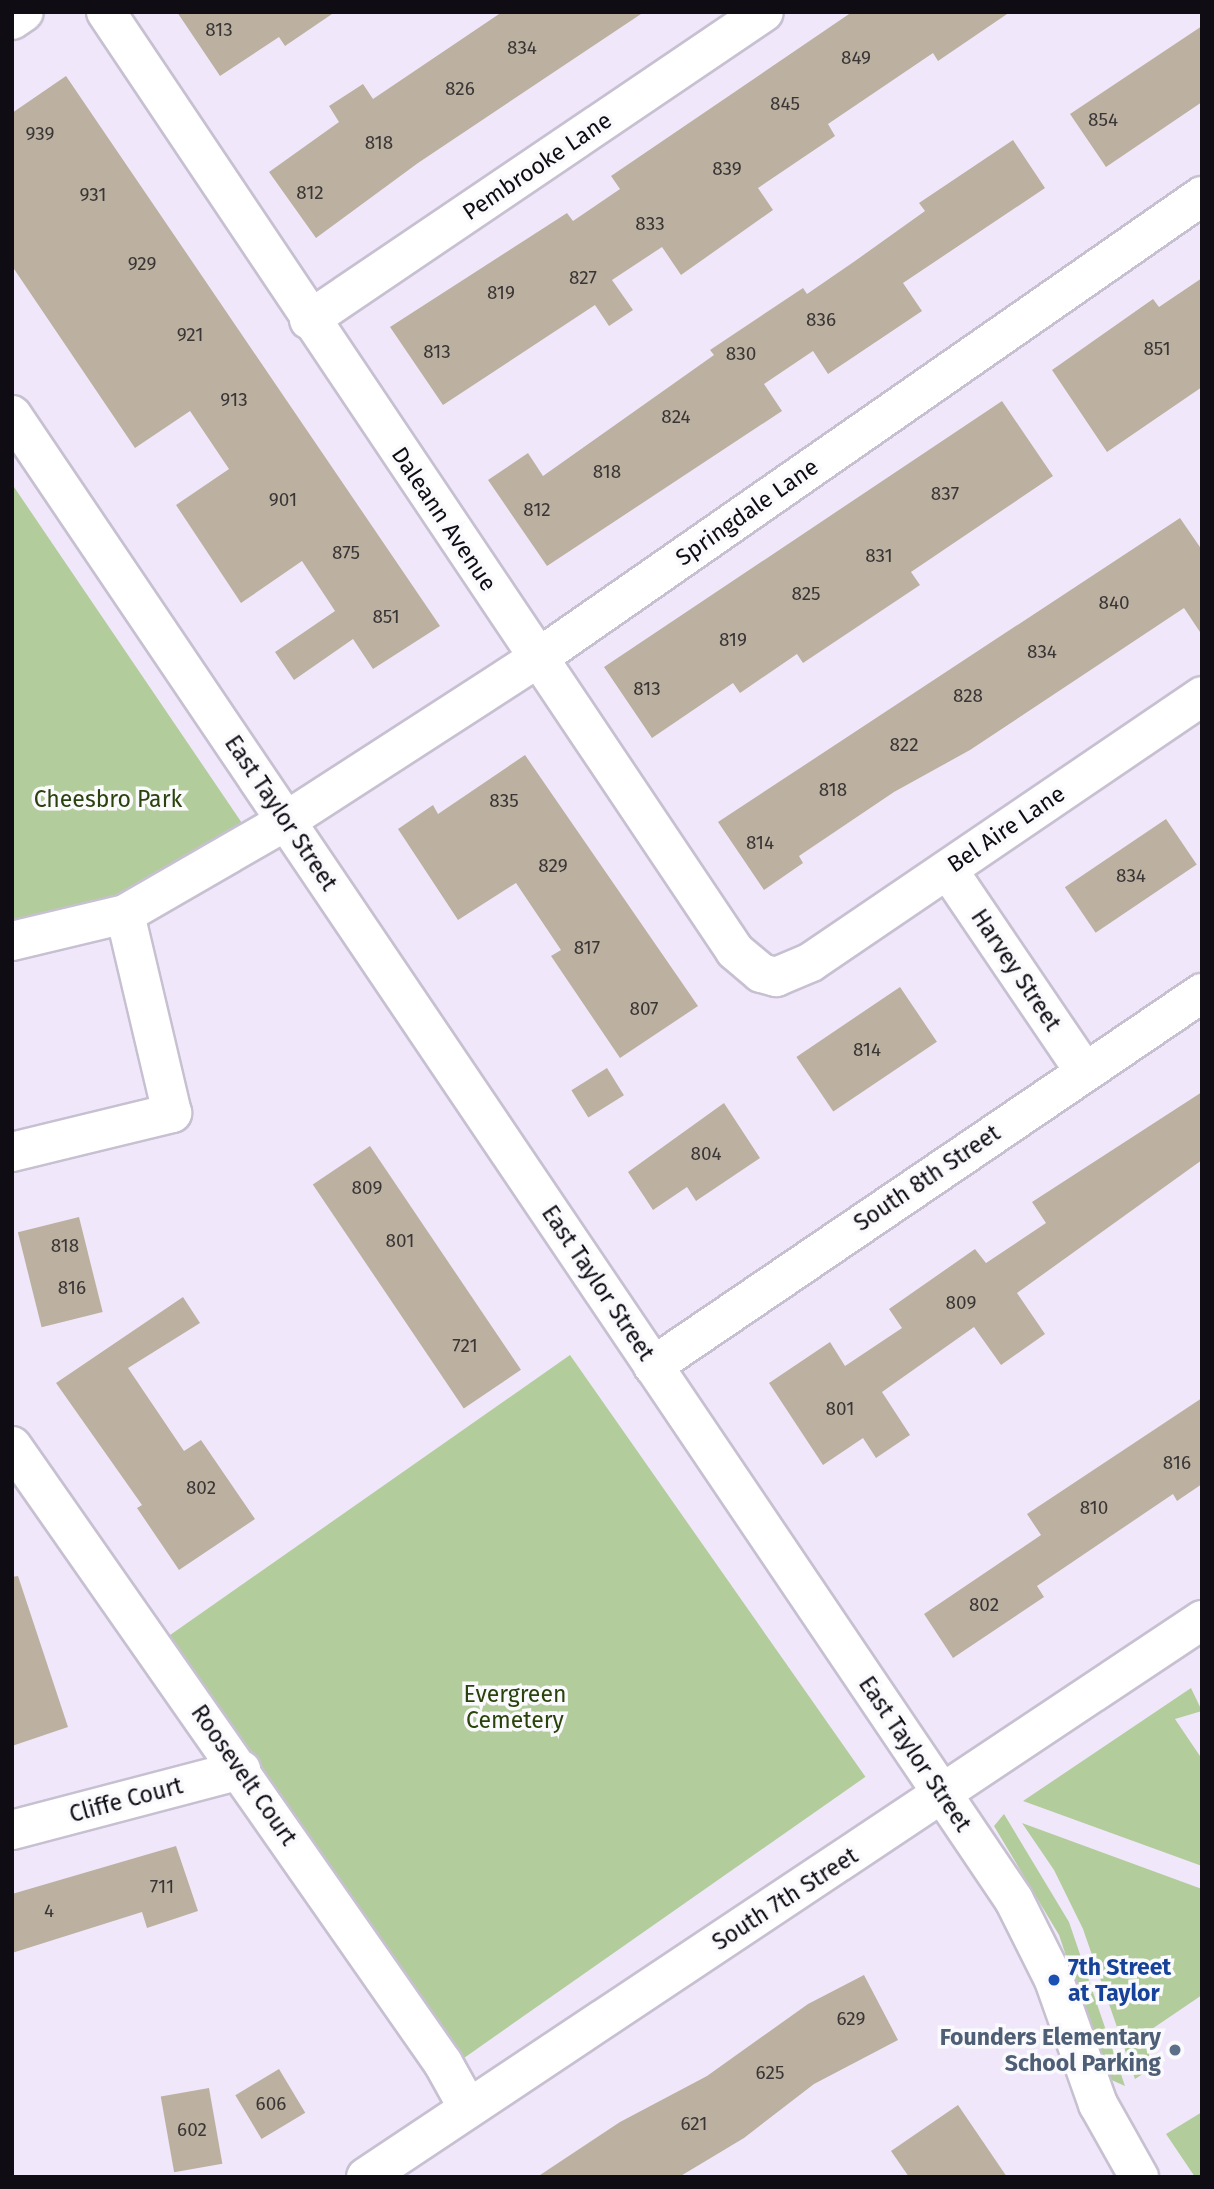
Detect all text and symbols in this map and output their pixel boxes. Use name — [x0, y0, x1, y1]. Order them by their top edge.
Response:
house number: 813 — [205, 19, 233, 41]
house number: 834 — [507, 37, 537, 59]
house number: 849 — [841, 47, 871, 69]
house number: 826 — [445, 78, 475, 100]
house number: 845 — [770, 93, 800, 115]
street label: Pembrooke Lane — [457, 106, 617, 226]
house number: 854 — [1088, 109, 1118, 131]
house number: 939 — [26, 123, 54, 145]
house number: 818 — [365, 132, 393, 154]
house number: 839 — [712, 158, 742, 180]
house number: 812 — [296, 182, 324, 204]
house number: 931 — [80, 184, 106, 206]
house number: 833 — [635, 213, 665, 235]
house number: 929 — [128, 253, 156, 275]
house number: 827 — [569, 267, 597, 289]
house number: 819 — [487, 282, 515, 304]
house number: 836 — [806, 309, 836, 331]
house number: 921 — [177, 324, 203, 346]
house number: 851 — [1143, 338, 1171, 360]
house number: 813 — [423, 341, 451, 363]
house number: 830 — [726, 343, 756, 365]
house number: 913 — [220, 389, 248, 411]
house number: 824 — [661, 406, 691, 428]
street label: Daleann Avenue — [386, 442, 502, 596]
street label: Springdale Lane — [670, 453, 824, 571]
house number: 818 — [593, 461, 621, 483]
house number: 837 — [931, 483, 959, 505]
house number: 901 — [269, 489, 297, 511]
house number: 812 — [523, 499, 551, 521]
house number: 875 — [332, 542, 360, 564]
house number: 831 — [865, 545, 893, 567]
house number: 825 — [791, 583, 821, 605]
house number: 840 — [1098, 592, 1130, 614]
house number: 851 — [372, 606, 400, 628]
house number: 819 — [719, 629, 747, 651]
house number: 834 — [1027, 641, 1057, 663]
house number: 813 — [633, 678, 661, 700]
house number: 828 — [953, 685, 983, 707]
street label: East Taylor Street — [219, 730, 343, 896]
house number: 822 — [889, 734, 919, 756]
house number: 818 — [819, 779, 847, 801]
street label: Bel Aire Lane — [942, 780, 1070, 878]
park label: Cheesbro Park — [34, 785, 182, 813]
house number: 835 — [489, 790, 519, 812]
house number: 814 — [746, 832, 774, 854]
house number: 829 — [538, 855, 568, 877]
house number: 834 — [1116, 865, 1146, 887]
street label: Harvey Street — [965, 904, 1067, 1036]
house number: 817 — [574, 937, 600, 959]
house number: 807 — [629, 998, 659, 1020]
house number: 814 — [853, 1039, 881, 1061]
street label: South 8th Street — [849, 1119, 1005, 1237]
house number: 804 — [690, 1143, 722, 1165]
house number: 809 — [352, 1177, 382, 1199]
street label: East Taylor Street — [536, 1200, 660, 1366]
house number: 801 — [386, 1230, 414, 1252]
house number: 818 — [51, 1235, 79, 1257]
house number: 816 — [58, 1277, 86, 1299]
house number: 809 — [946, 1292, 976, 1314]
house number: 721 — [452, 1335, 478, 1357]
house number: 801 — [826, 1398, 854, 1420]
house number: 816 — [1163, 1452, 1191, 1474]
house number: 802 — [186, 1477, 216, 1499]
house number: 810 — [1080, 1497, 1108, 1519]
house number: 802 — [969, 1594, 999, 1616]
street label: East Taylor Street — [853, 1671, 977, 1837]
park label: Evergreen Cemetery — [464, 1680, 566, 1734]
street label: Roosevelt Court — [185, 1700, 303, 1850]
street label: Cliffe Court — [66, 1772, 186, 1828]
street label: South 7th Street — [707, 1842, 863, 1956]
house number: 711 — [150, 1876, 174, 1898]
house number: 4 — [44, 1900, 54, 1922]
place label: 7th Street at Taylor — [1068, 1953, 1171, 2007]
marker: 7th Street at Taylor — [1046, 1972, 1062, 1988]
house number: 629 — [836, 2008, 866, 2030]
place label: Founders Elementary School Parking — [940, 2023, 1161, 2077]
marker: Founders Elementary School Parking — [1167, 2042, 1183, 2058]
house number: 625 — [756, 2062, 784, 2084]
house number: 606 — [256, 2093, 286, 2115]
house number: 621 — [680, 2113, 708, 2135]
house number: 602 — [177, 2119, 207, 2141]

